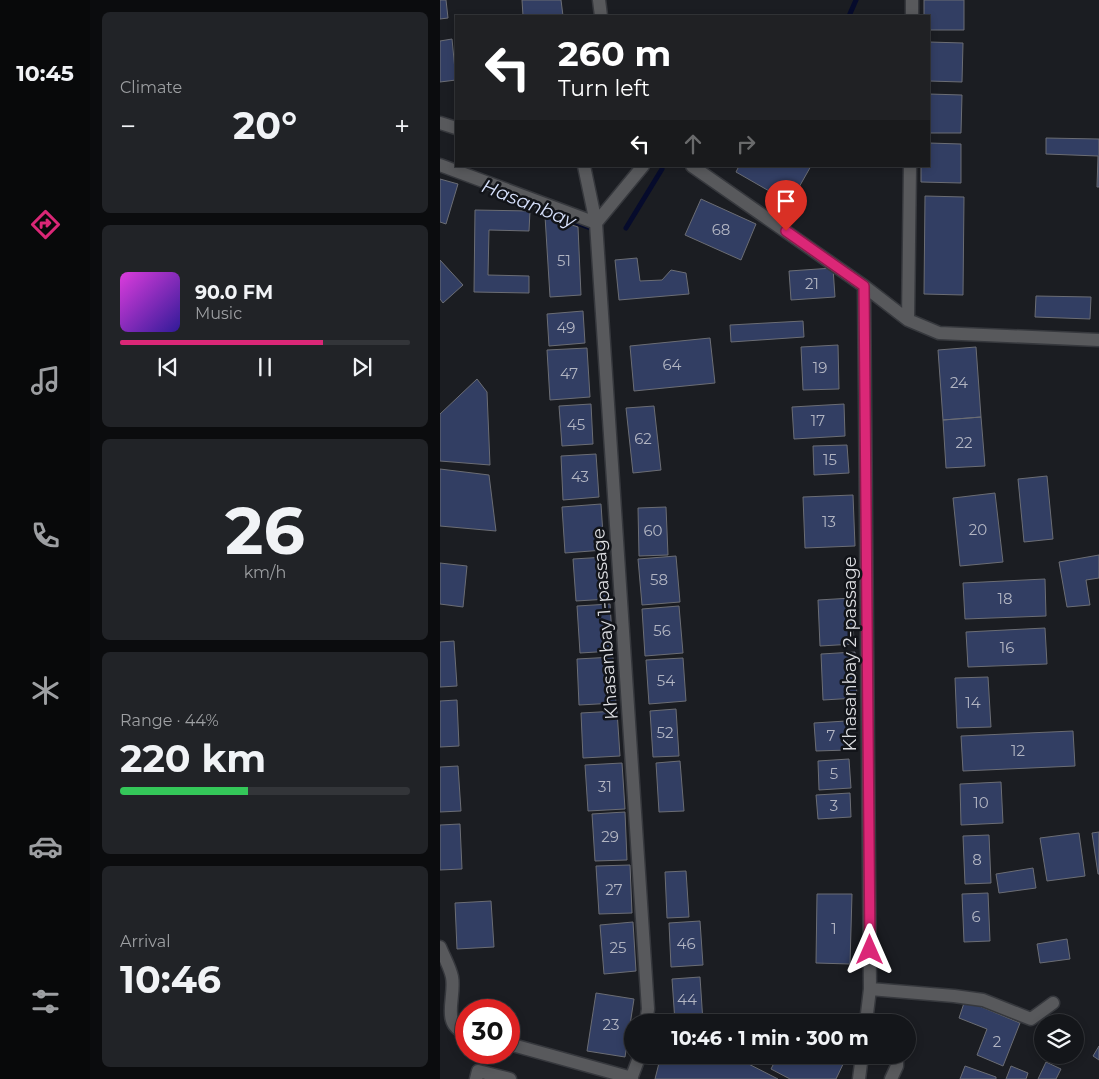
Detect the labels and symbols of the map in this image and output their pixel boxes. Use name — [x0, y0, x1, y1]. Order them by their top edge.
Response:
water label: Hasanbay — [478, 174, 581, 233]
pin — [765, 180, 807, 231]
house number: 68 — [712, 220, 730, 239]
house number: 51 — [557, 251, 571, 270]
house number: 21 — [805, 274, 819, 293]
house number: 49 — [557, 318, 575, 337]
house number: 64 — [662, 355, 682, 374]
house number: 19 — [813, 358, 827, 377]
house number: 47 — [560, 364, 578, 383]
house number: 24 — [950, 373, 968, 392]
house number: 17 — [811, 411, 825, 430]
house number: 45 — [567, 415, 585, 434]
house number: 62 — [634, 429, 652, 448]
house number: 22 — [955, 433, 973, 452]
house number: 15 — [823, 450, 837, 469]
house number: 43 — [571, 467, 589, 486]
house number: 13 — [822, 512, 836, 531]
house number: 20 — [969, 520, 987, 539]
house number: 60 — [643, 521, 663, 540]
street label: Khasanbay 1-passage — [587, 528, 623, 720]
street label: Khasanbay 2-passage — [839, 556, 861, 752]
house number: 58 — [650, 570, 668, 589]
house number: 18 — [998, 589, 1013, 608]
house number: 56 — [653, 621, 671, 640]
house number: 16 — [1000, 638, 1014, 657]
house number: 54 — [657, 671, 675, 690]
house number: 14 — [965, 693, 981, 712]
house number: 52 — [657, 723, 673, 742]
house number: 7 — [827, 726, 836, 745]
house number: 12 — [1011, 741, 1025, 760]
house number: 5 — [830, 764, 838, 783]
house number: 31 — [598, 777, 612, 796]
house number: 10 — [973, 793, 989, 812]
house number: 3 — [830, 796, 838, 815]
house number: 29 — [601, 827, 619, 846]
house number: 8 — [972, 850, 982, 869]
house number: 27 — [605, 880, 623, 899]
house number: 6 — [971, 907, 981, 926]
house number: 1 — [831, 919, 837, 938]
position arrow — [843, 923, 895, 975]
house number: 46 — [676, 934, 696, 953]
house number: 25 — [609, 938, 627, 957]
house number: 44 — [677, 990, 697, 1009]
speed limit sign: 30 — [455, 999, 520, 1064]
house number: 23 — [603, 1015, 619, 1034]
house number: 2 — [993, 1032, 1001, 1051]

